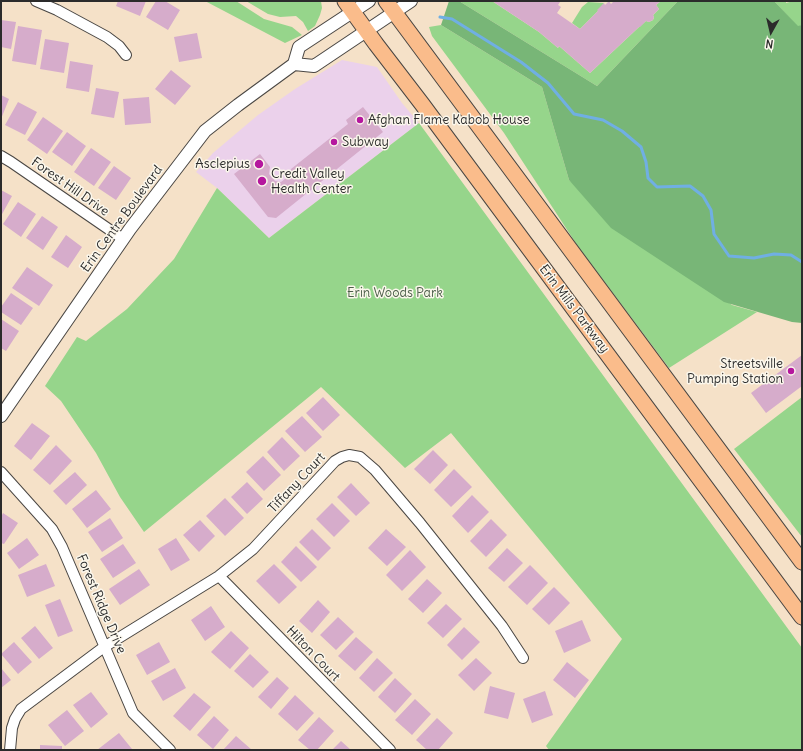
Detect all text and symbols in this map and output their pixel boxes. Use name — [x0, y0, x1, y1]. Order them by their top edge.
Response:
north arrow — [751, 12, 791, 52]
text: N — [765, 36, 774, 51]
place label: Afghan Flame Kabob House — [368, 112, 530, 128]
marker: Afghan Flame Kabob House — [355, 115, 365, 125]
place label: Subway — [342, 134, 389, 150]
marker: Subway — [329, 137, 339, 147]
street label: Forest Hill Drive — [28, 154, 112, 220]
place label: Asclepius — [195, 156, 250, 172]
marker: Asclepius — [253, 158, 265, 170]
street label: Erin Centre Boulevard — [78, 163, 166, 275]
place label: Credit Valley Health Center — [271, 166, 352, 197]
marker: Credit Valley Health Center — [256, 175, 268, 187]
street label: Erin Mills Parkway — [536, 262, 612, 356]
park label: Erin Woods Park — [347, 285, 443, 301]
place label: Streetsville Pumping Station — [687, 356, 783, 387]
marker: Streetsville Pumping Station — [786, 366, 796, 376]
street label: Tiffany Court — [265, 450, 329, 516]
street label: Forest Ridge Drive — [73, 552, 129, 656]
street label: Hilton Court — [283, 623, 343, 685]

